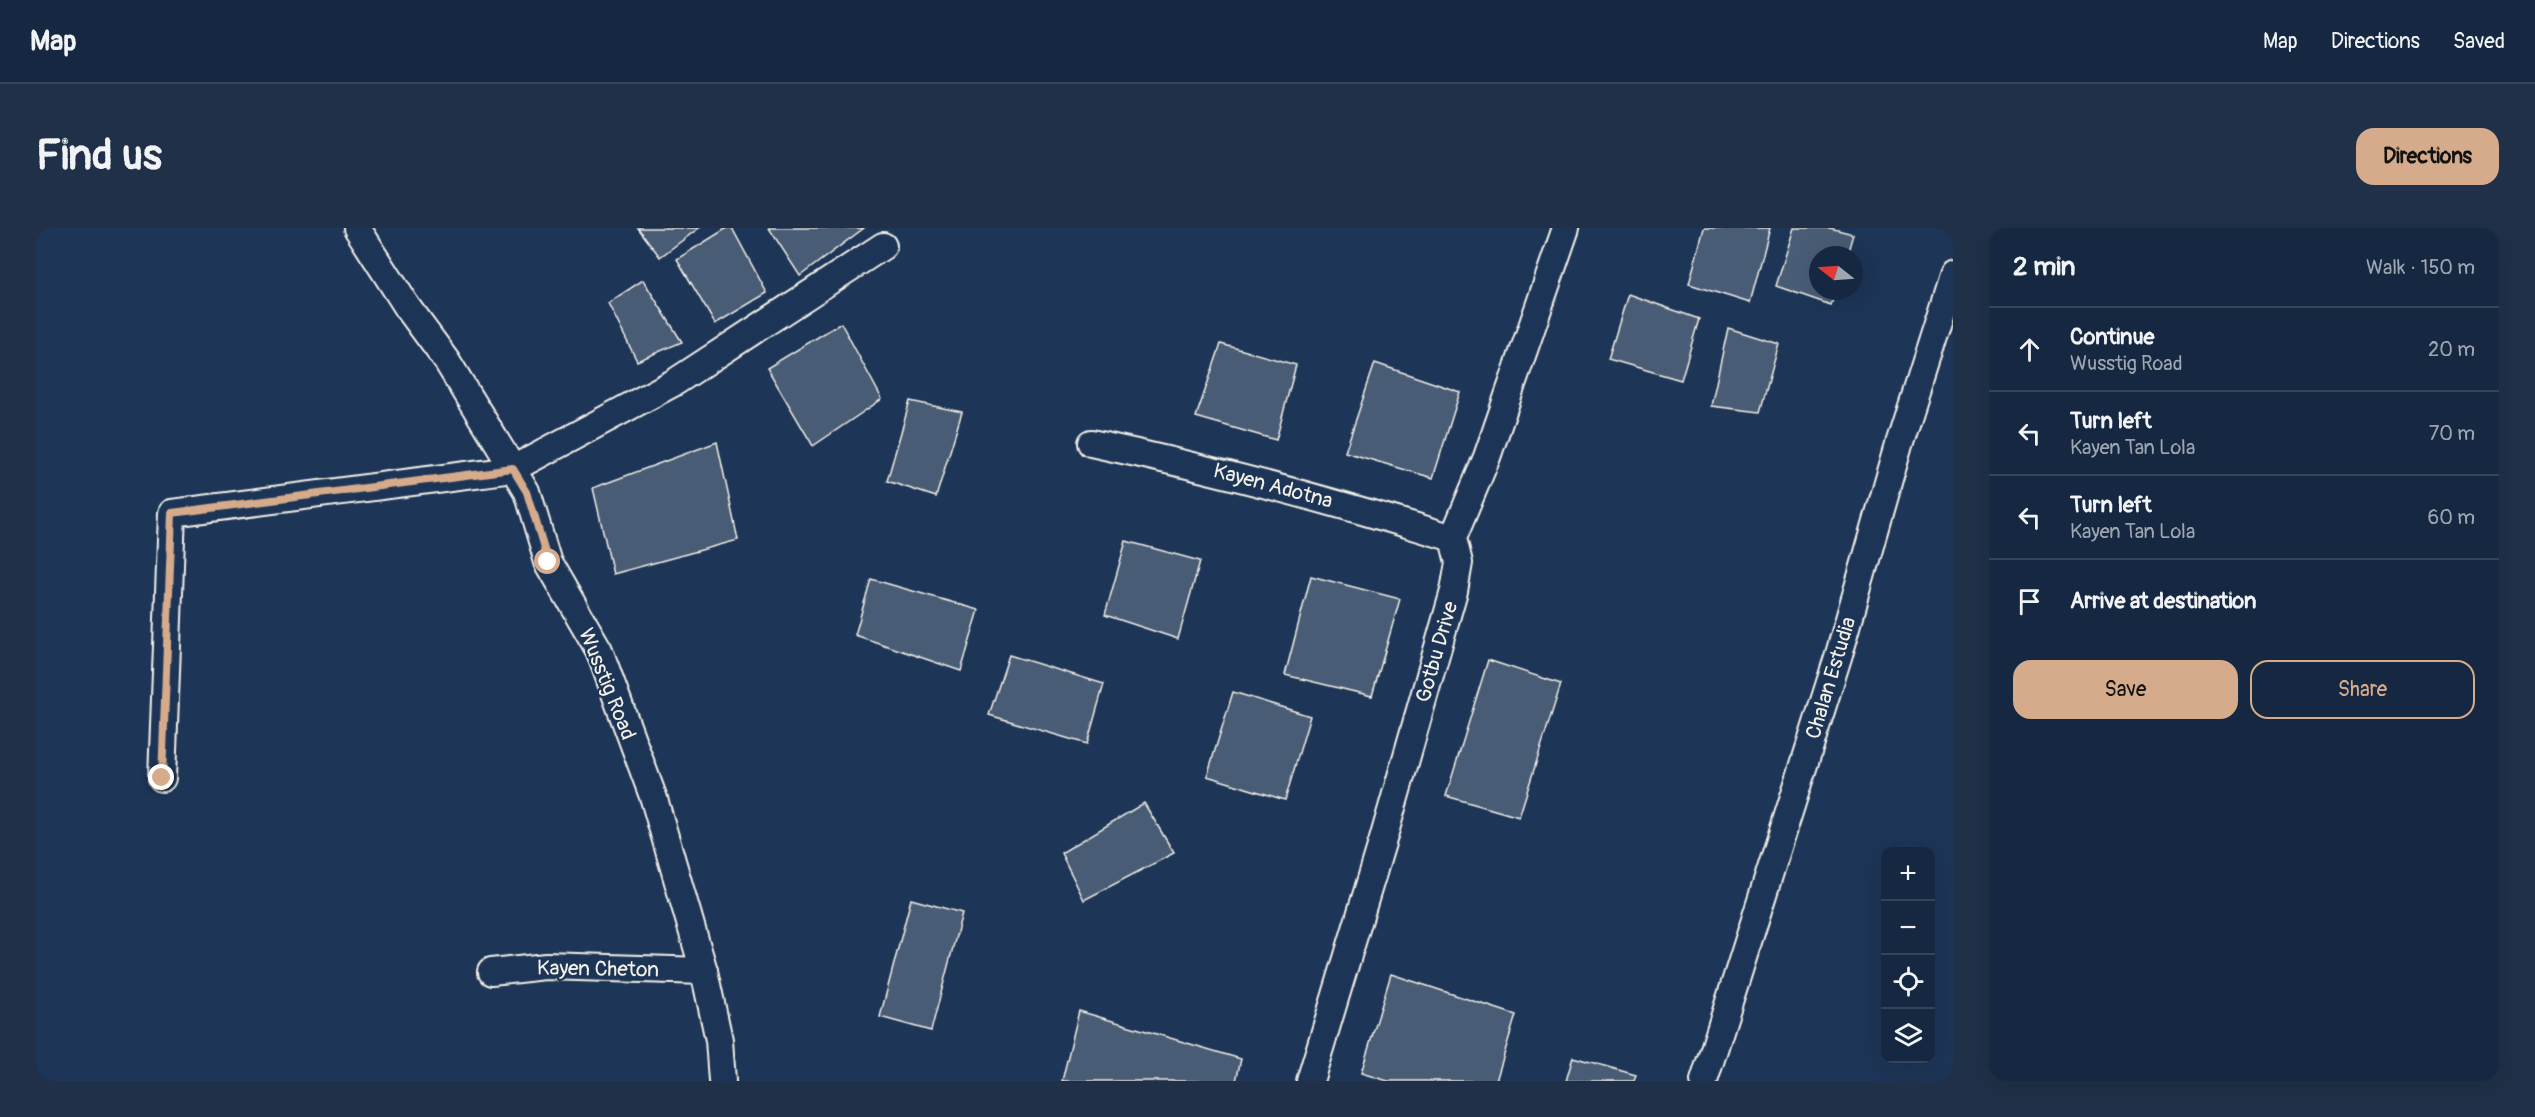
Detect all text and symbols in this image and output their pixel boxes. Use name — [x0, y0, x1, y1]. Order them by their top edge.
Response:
text: Map — [30, 24, 76, 59]
text: Map — [2263, 28, 2298, 55]
text: Directions — [2331, 28, 2420, 55]
text: Saved — [2453, 28, 2505, 55]
button: Directions — [2356, 128, 2499, 185]
text: Find us — [36, 130, 162, 182]
north arrow — [1809, 246, 1863, 300]
text: 2 min — [2013, 251, 2075, 283]
text: Walk · 150 m — [2366, 255, 2475, 280]
text: Continue — [2070, 323, 2154, 351]
icon: ahead — [2013, 333, 2046, 366]
text: 20 m — [2428, 337, 2475, 362]
text: Wusstig Road — [2070, 351, 2182, 376]
text: Turn left — [2070, 407, 2152, 435]
icon: left — [2013, 417, 2046, 450]
text: 70 m — [2429, 421, 2475, 446]
text: Kayen Tan Lola — [2070, 435, 2195, 460]
street label: Kayen Adotna — [1210, 457, 1336, 515]
text: Turn left — [2070, 491, 2152, 519]
icon: left — [2013, 501, 2046, 534]
text: 60 m — [2428, 505, 2475, 530]
text: Kayen Tan Lola — [2070, 519, 2195, 544]
route start — [534, 548, 560, 574]
icon: arrive — [2013, 585, 2046, 618]
text: Arrive at destination — [2070, 587, 2256, 615]
street label: Gotbu Drive — [1410, 598, 1464, 706]
street label: Chalan Estudia — [1800, 614, 1862, 742]
street label: Wusstig Road — [572, 624, 642, 744]
button: Save — [2013, 660, 2238, 719]
button: Share — [2250, 660, 2475, 719]
route end — [148, 764, 174, 790]
map controls — [1881, 847, 1935, 1063]
button: + — [1881, 847, 1935, 901]
button: − — [1881, 901, 1935, 955]
street label: Kayen Cheton — [537, 954, 659, 984]
button: locate — [1881, 955, 1935, 1009]
button: layers — [1881, 1009, 1935, 1063]

